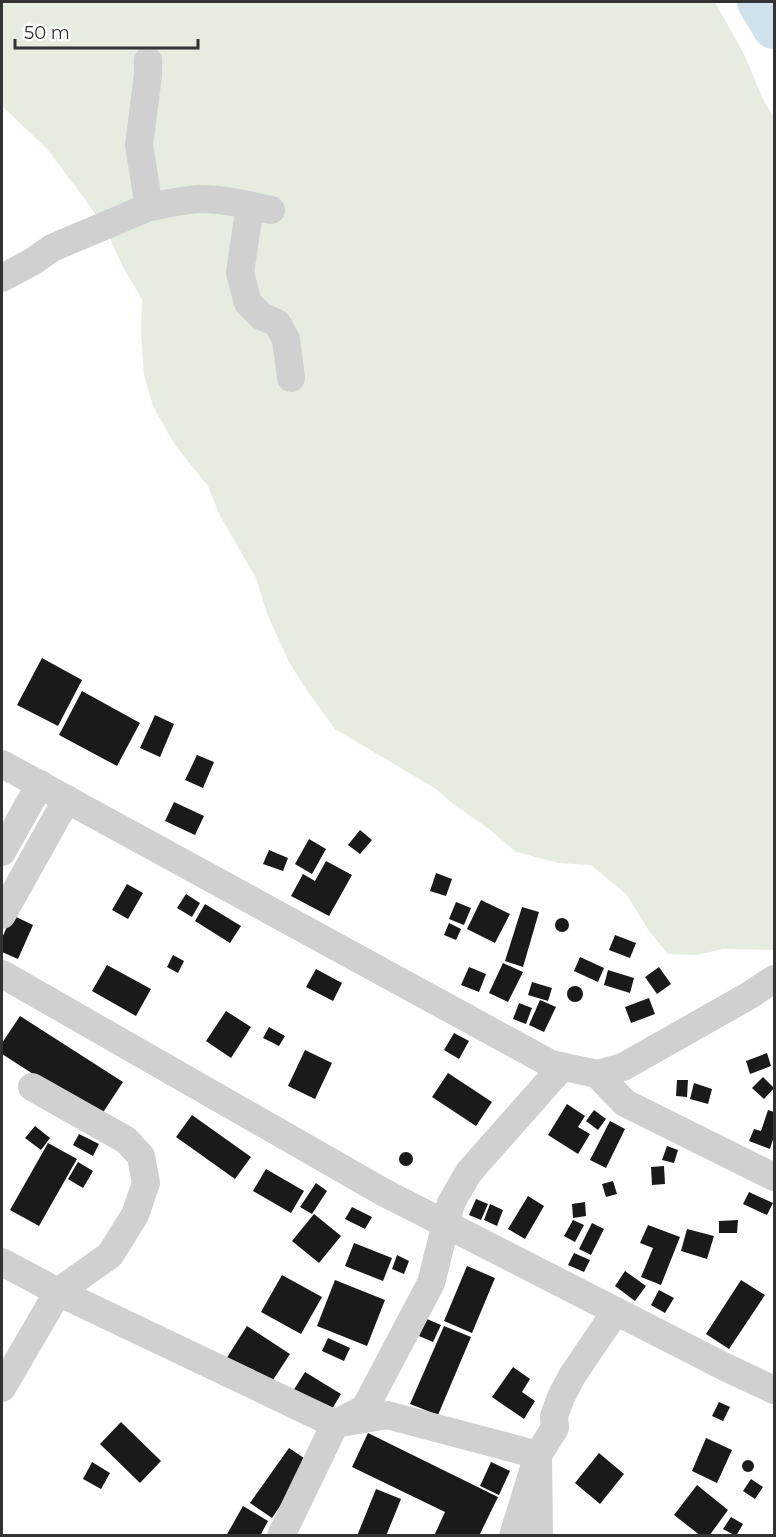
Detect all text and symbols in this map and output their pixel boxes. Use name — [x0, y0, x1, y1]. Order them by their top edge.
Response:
scale bar — [15, 12, 198, 50]
text: 50 m — [24, 22, 70, 44]

